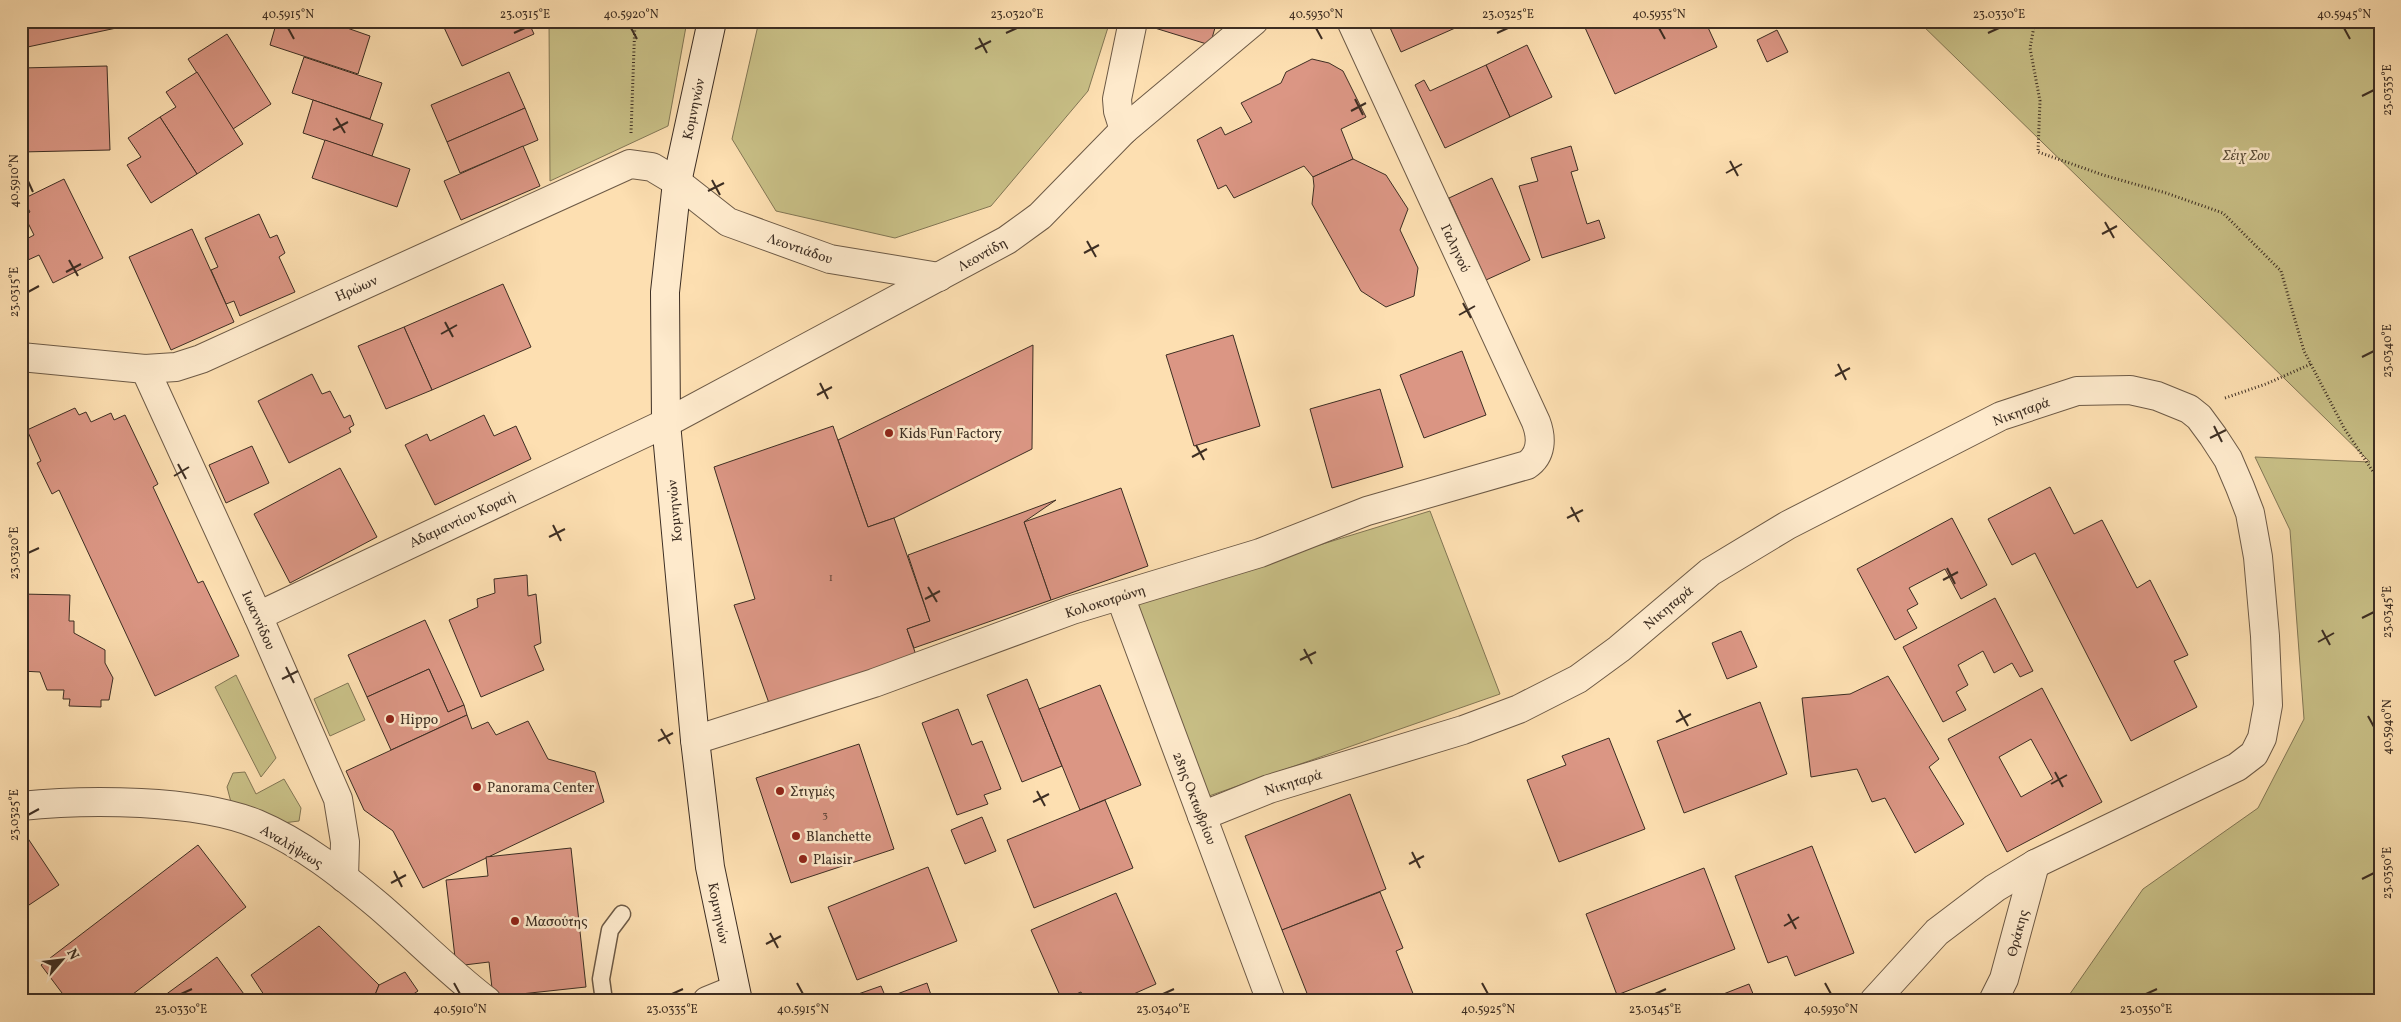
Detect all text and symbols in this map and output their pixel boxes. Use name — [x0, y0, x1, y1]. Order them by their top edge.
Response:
text: 40.5915°N — [262, 7, 314, 23]
text: 23.0315°E — [500, 7, 550, 23]
text: 40.5920°N — [603, 7, 659, 23]
text: 23.0320°E — [990, 7, 1044, 23]
text: 40.5930°N — [1289, 7, 1343, 23]
text: 23.0325°E — [1482, 7, 1534, 23]
text: 40.5935°N — [1632, 7, 1686, 23]
text: 23.0330°E — [1973, 7, 2025, 23]
text: 40.5945°N — [2317, 7, 2371, 23]
text: 23.0335°E — [2380, 64, 2396, 116]
street label: Κομνηνών — [679, 77, 710, 142]
park label: Σέιχ Σου — [2222, 147, 2270, 166]
text: 40.5910°N — [7, 154, 23, 208]
street label: Γαληνού — [1435, 221, 1474, 276]
street label: Λεοντιάδου — [764, 229, 835, 270]
street label: Λεοντίδη — [955, 234, 1011, 277]
text: 23.0315°E — [7, 267, 23, 317]
street label: Ηρώων — [332, 272, 381, 307]
text: 23.0340°E — [2380, 324, 2396, 378]
street label: Νικηταρά — [1990, 393, 2053, 432]
place label: Kids Fun Factory — [899, 425, 1002, 444]
marker: Kids Fun Factory — [883, 427, 895, 439]
street label: Κομνηνών — [663, 479, 688, 543]
street label: Αδαμαντίου Κοραή — [406, 487, 519, 553]
text: 23.0320°E — [7, 526, 23, 580]
house number: 1 — [829, 571, 833, 586]
street label: Κολοκοτρώνη — [1063, 581, 1148, 624]
street label: Νικηταρά — [1640, 581, 1698, 635]
text: 23.0345°E — [2380, 586, 2396, 638]
street label: Ιωαννίδου — [236, 588, 279, 653]
text: 40.5940°N — [2380, 699, 2396, 755]
place label: Hippo — [400, 711, 438, 730]
marker: Hippo — [384, 713, 396, 725]
street label: 28ης Οκτωβρίου — [1167, 749, 1220, 848]
street label: Νικηταρά — [1262, 765, 1325, 801]
place label: Panorama Center — [487, 779, 594, 798]
marker: Panorama Center — [471, 781, 483, 793]
place label: Στιγμές — [790, 783, 835, 802]
marker: Στιγμές — [774, 785, 786, 797]
text: 23.0325°E — [7, 789, 23, 841]
house number: 3 — [822, 808, 828, 823]
street label: Αναλήψεως — [256, 821, 326, 874]
place label: Blanchette — [806, 828, 872, 847]
marker: Blanchette — [790, 830, 802, 842]
text: 23.0350°E — [2380, 847, 2396, 899]
place label: Plaisir — [813, 851, 853, 870]
marker: Plaisir — [797, 853, 809, 865]
street label: Κομνηνών — [702, 881, 733, 946]
street label: Θράκης — [2003, 908, 2034, 959]
place label: Μασούτης — [525, 913, 588, 932]
marker: Μασούτης — [509, 915, 521, 927]
north arrow — [38, 934, 88, 984]
text: N — [61, 946, 83, 964]
text: 23.0330°E — [155, 1002, 207, 1018]
text: 40.5910°N — [433, 1002, 487, 1018]
text: 23.0335°E — [646, 1002, 698, 1018]
text: 40.5915°N — [777, 1002, 829, 1018]
text: 23.0340°E — [1136, 1002, 1190, 1018]
text: 40.5925°N — [1461, 1002, 1515, 1018]
text: 23.0345°E — [1629, 1002, 1681, 1018]
text: 40.5930°N — [1804, 1002, 1858, 1018]
text: 23.0350°E — [2120, 1002, 2172, 1018]

